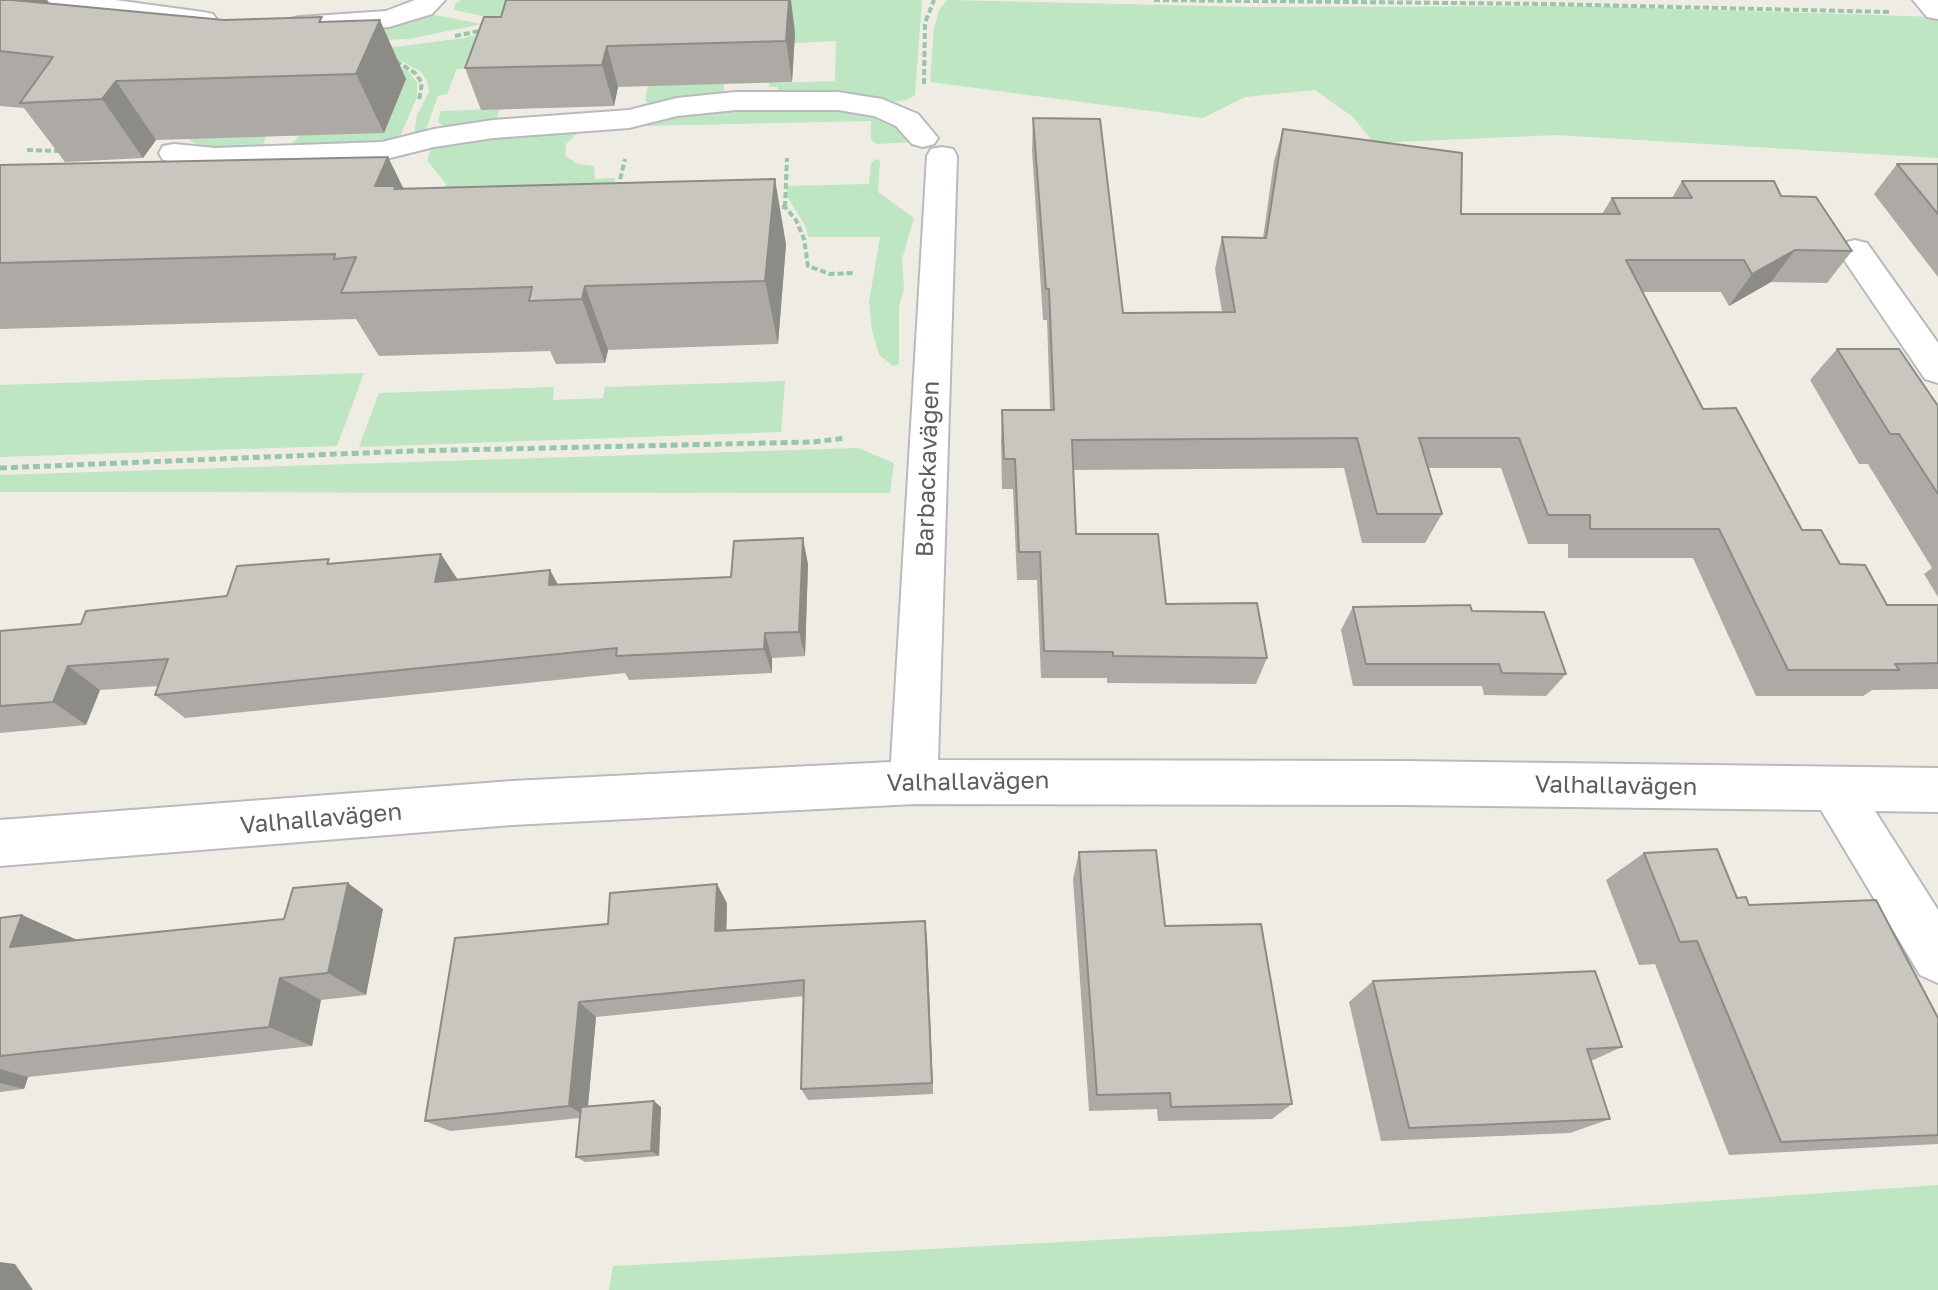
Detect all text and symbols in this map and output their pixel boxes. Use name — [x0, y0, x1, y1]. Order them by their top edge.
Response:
street label: Barbackavägen — [911, 380, 945, 558]
street label: Valhallavägen — [886, 766, 1050, 798]
street label: Valhallavägen — [1534, 770, 1698, 802]
street label: Valhallavägen — [239, 798, 403, 840]

